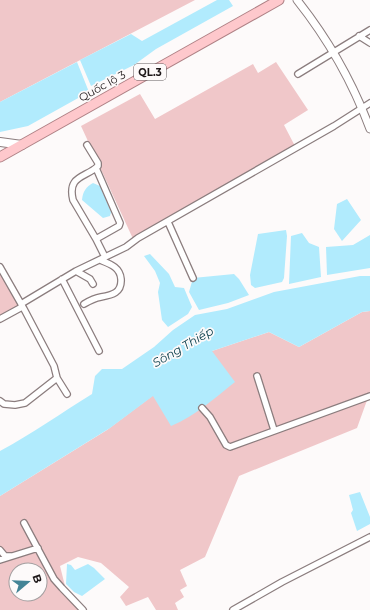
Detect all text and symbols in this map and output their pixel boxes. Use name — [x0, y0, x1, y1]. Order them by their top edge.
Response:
road number: QL.3 — [134, 64, 166, 80]
street label: Quốc lộ 3 — [76, 67, 128, 105]
water label: Sông Thiếp — [150, 323, 216, 370]
north arrow — [8, 562, 48, 602]
text: B — [29, 572, 45, 585]

